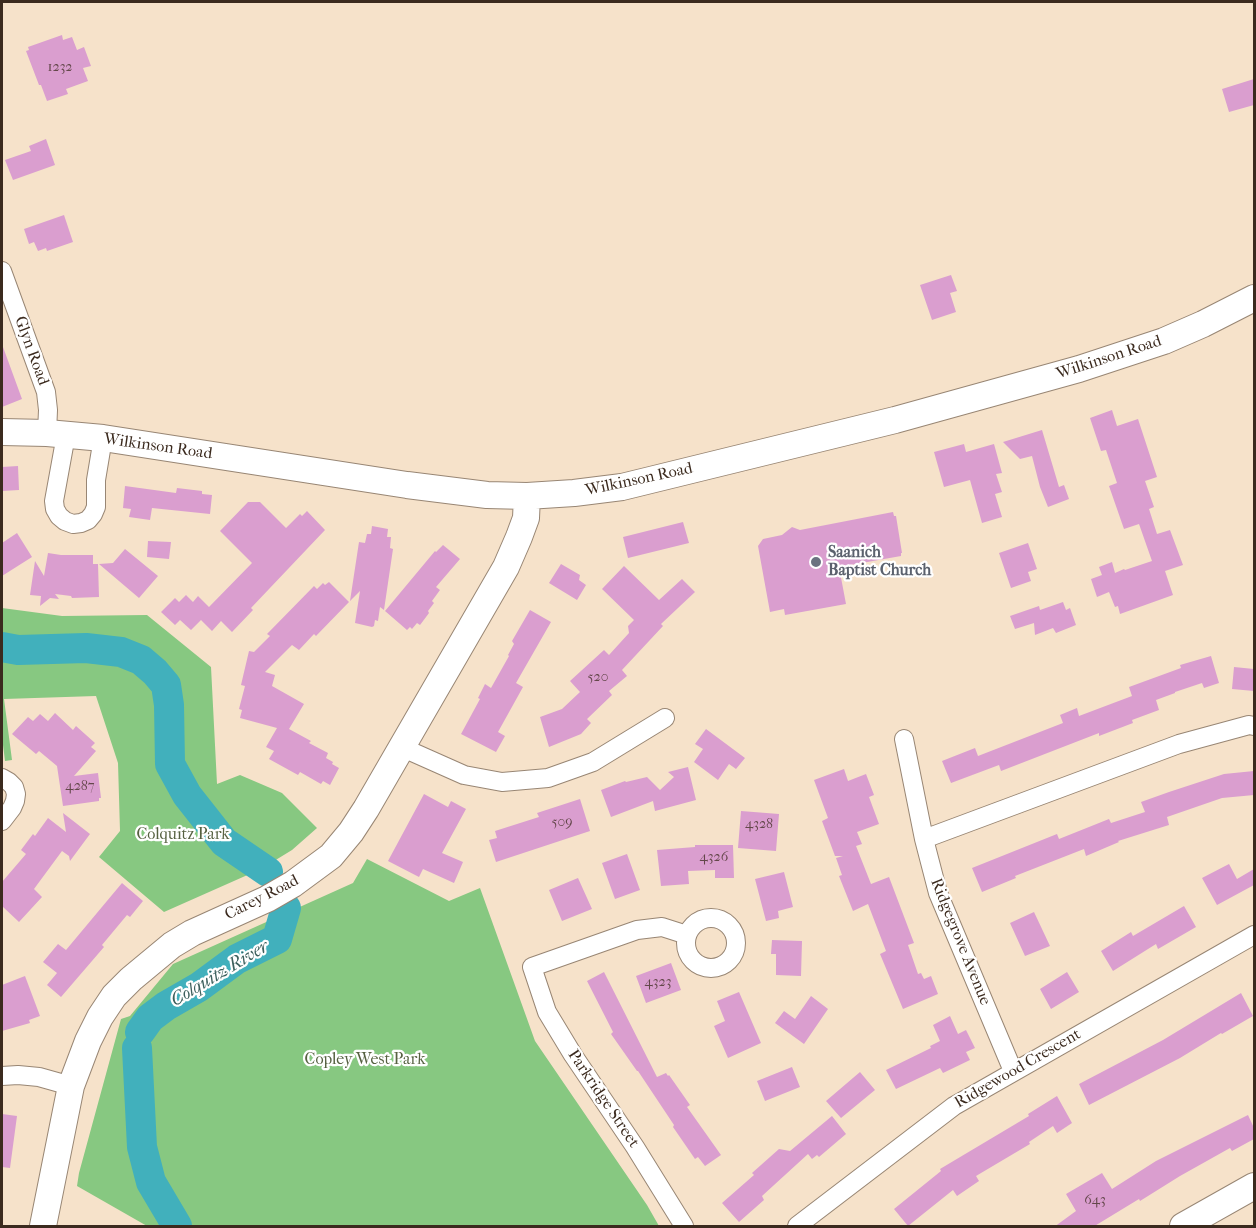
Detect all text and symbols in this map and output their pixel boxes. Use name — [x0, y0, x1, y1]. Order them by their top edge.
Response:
house number: 1232 — [47, 60, 73, 76]
street label: Glyn Road — [10, 314, 52, 388]
street label: Wilkinson Road — [1054, 332, 1164, 384]
street label: Wilkinson Road — [103, 430, 213, 464]
street label: Wilkinson Road — [584, 459, 694, 501]
place label: Saanich Baptist Church — [828, 543, 931, 581]
marker: Saanich Baptist Church — [809, 555, 823, 569]
house number: 520 — [588, 670, 608, 686]
house number: 4287 — [65, 779, 95, 795]
house number: 509 — [551, 815, 573, 831]
house number: 4328 — [745, 817, 773, 833]
park label: Colquitz Park — [136, 825, 230, 845]
house number: 4326 — [700, 850, 728, 866]
street label: Carey Road — [222, 871, 302, 925]
street label: Ridgegrove Avenue — [926, 876, 994, 1008]
water label: Colquitz River — [167, 936, 273, 1012]
house number: 4323 — [645, 975, 671, 991]
street label: Ridgewood Crescent — [952, 1025, 1084, 1113]
street label: Parkridge Street — [563, 1046, 643, 1152]
park label: Copley West Park — [305, 1050, 425, 1070]
house number: 643 — [1084, 1193, 1106, 1209]

